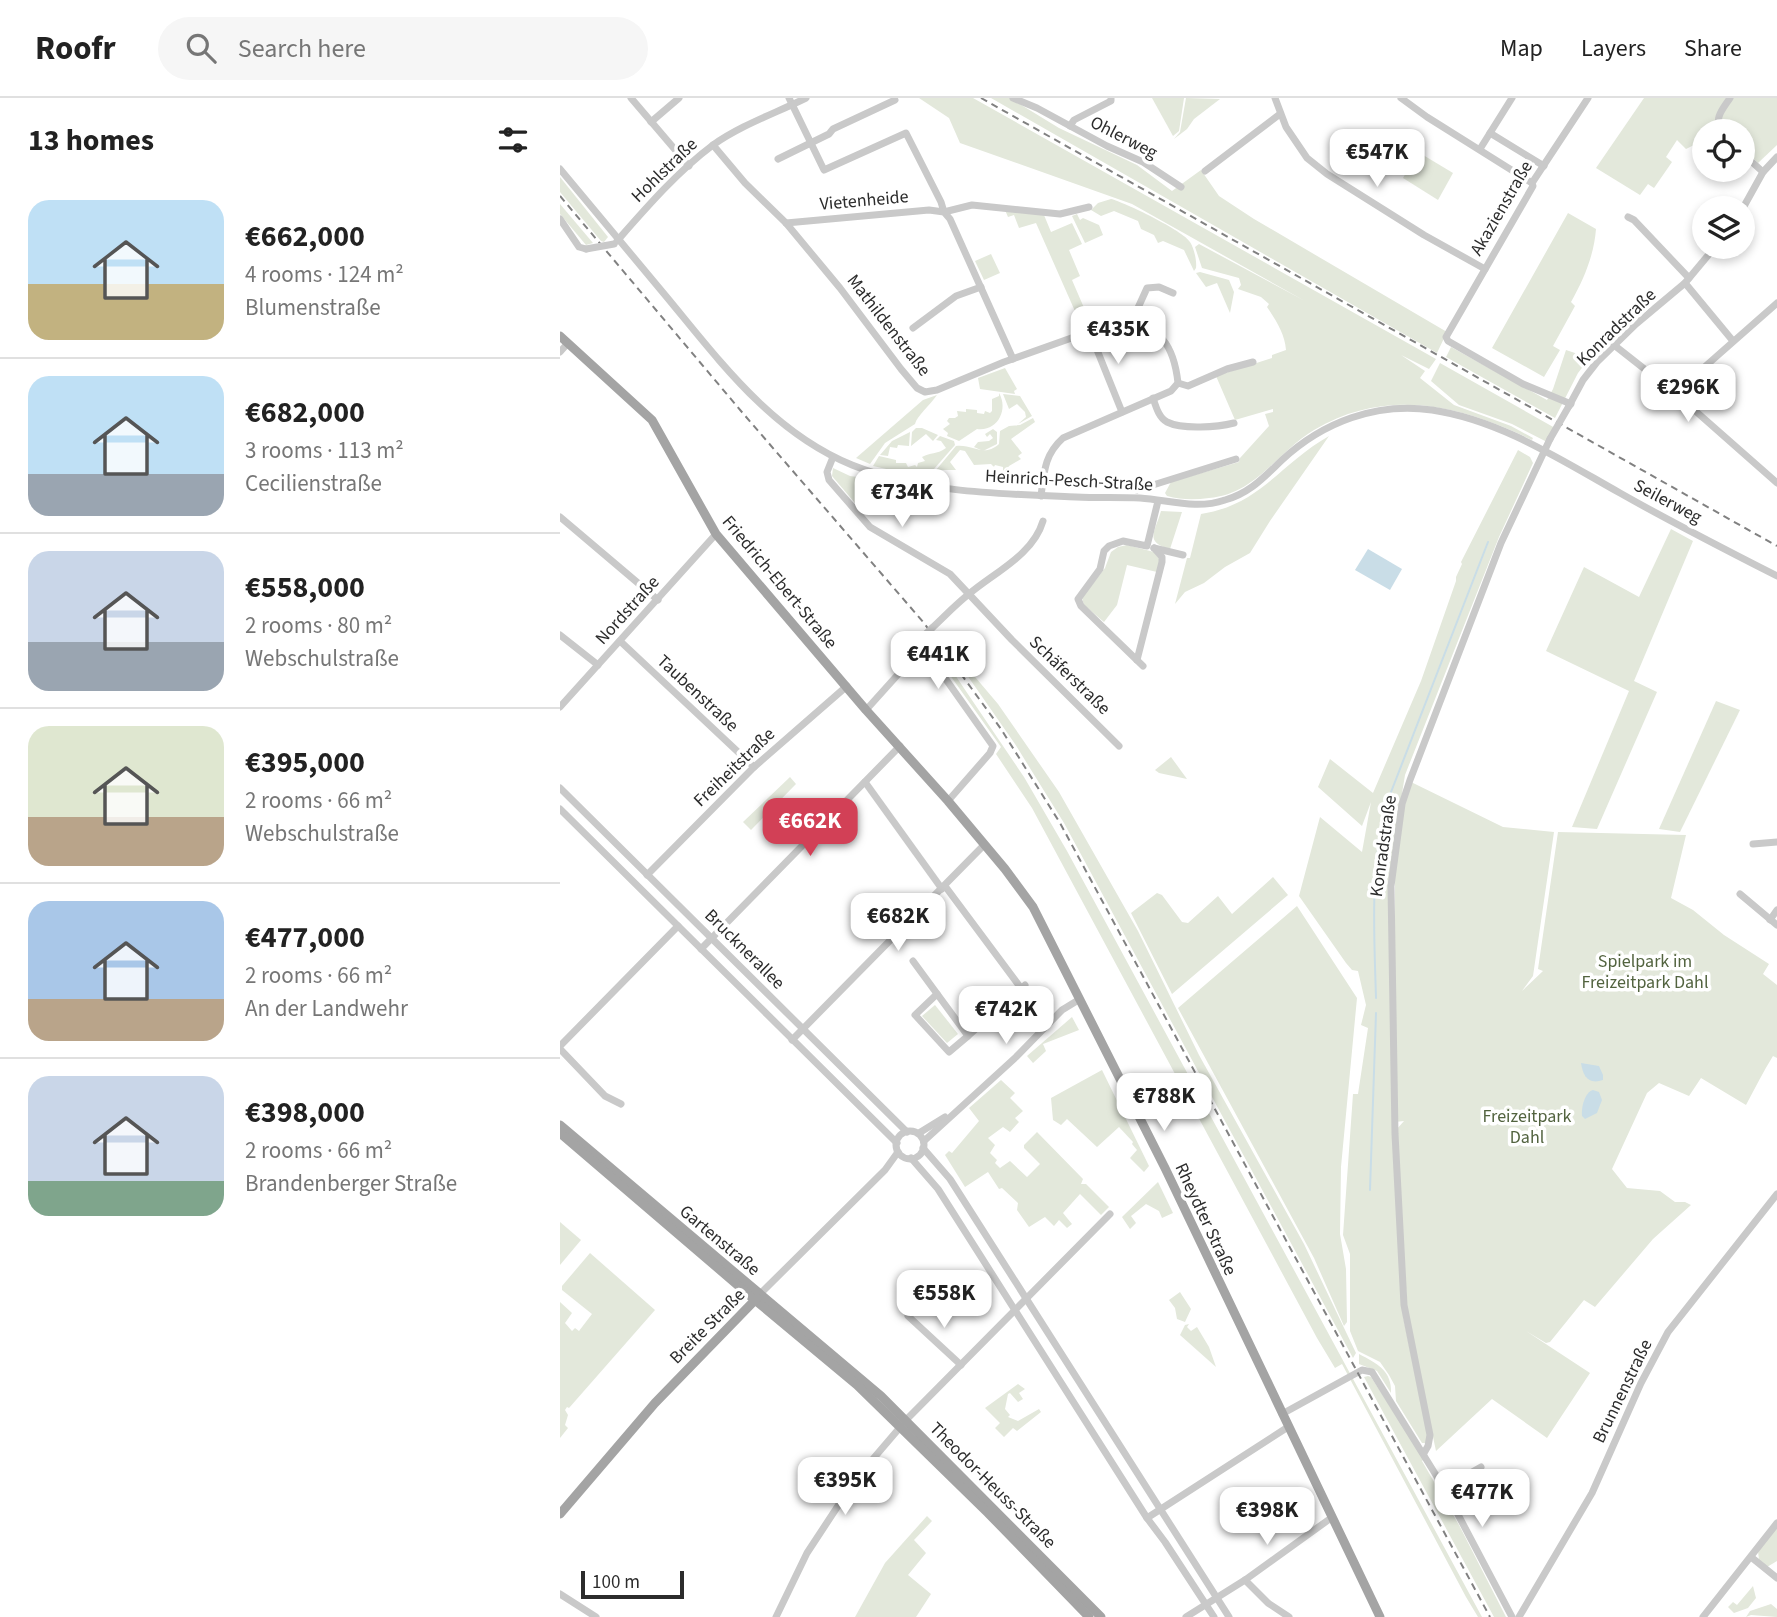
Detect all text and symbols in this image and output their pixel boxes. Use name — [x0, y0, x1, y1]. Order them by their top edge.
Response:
search box — [158, 17, 648, 80]
text: Roofr — [35, 25, 116, 72]
icon: search — [182, 29, 220, 67]
text: Search here — [238, 30, 366, 67]
text: Map — [1500, 31, 1543, 66]
text: Layers — [1581, 31, 1646, 66]
text: Share — [1684, 31, 1742, 66]
street label: Ohlerweg — [1086, 110, 1162, 165]
text: 13 homes — [28, 119, 154, 162]
map controls — [1692, 119, 1755, 259]
button: locate — [1692, 119, 1755, 182]
icon: filters — [494, 121, 532, 159]
pin: €547K — [1328, 130, 1426, 189]
street label: Hohlstraße — [626, 132, 703, 208]
text: €547K — [1346, 135, 1408, 168]
street label: Akazienstraße — [1464, 156, 1539, 260]
street label: Vietenheide — [819, 184, 910, 217]
button: layers — [1692, 196, 1755, 259]
text: €662,000 — [245, 215, 365, 258]
icon: home — [84, 228, 168, 312]
text: 4 rooms · 124 m² — [245, 258, 404, 291]
street label: Mathildenstraße — [841, 269, 936, 382]
street label: Konradstraße — [1571, 283, 1662, 372]
text: Blumenstraße — [245, 291, 381, 324]
pin: €435K — [1069, 306, 1167, 366]
text: €435K — [1087, 312, 1149, 345]
pin: €296K — [1639, 364, 1737, 424]
text: €296K — [1657, 370, 1719, 403]
text: €682,000 — [245, 391, 365, 434]
icon: home — [84, 404, 168, 488]
text: 3 rooms · 113 m² — [245, 434, 404, 467]
street label: Heinrich-Pesch-Straße — [984, 464, 1154, 497]
text: Cecilienstraße — [245, 467, 382, 500]
pin: €734K — [853, 470, 951, 529]
street label: Seilerweg — [1629, 473, 1706, 530]
text: €734K — [871, 475, 933, 508]
street label: Friedrich-Ebert-Straße — [716, 510, 843, 655]
text: €558,000 — [245, 566, 365, 609]
street label: Nordstraße — [590, 570, 665, 650]
icon: home — [84, 579, 168, 663]
text: 2 rooms · 80 m² — [245, 609, 392, 642]
street label: Schäferstraße — [1023, 630, 1116, 721]
pin: €441K — [889, 632, 987, 691]
text: €441K — [907, 637, 969, 670]
text: Webschulstraße — [245, 642, 399, 675]
street label: Taubenstraße — [651, 649, 744, 738]
street label: Freiheitstraße — [688, 722, 781, 813]
text: €395,000 — [245, 741, 365, 784]
icon: home — [84, 754, 168, 838]
text: 2 rooms · 66 m² — [245, 784, 392, 817]
street label: Konradstraße — [1364, 794, 1403, 898]
pin: €662K — [761, 798, 859, 858]
text: €662K — [779, 804, 841, 837]
text: Webschulstraße — [245, 817, 399, 850]
pin: €682K — [849, 894, 947, 953]
text: €682K — [867, 899, 929, 932]
street label: Brucknerallee — [699, 904, 790, 995]
text: €477,000 — [245, 916, 365, 959]
icon: home — [84, 929, 168, 1013]
park label: Spielpark im Freizeitpark Dahl — [1582, 949, 1708, 995]
text: 2 rooms · 66 m² — [245, 959, 392, 992]
pin: €742K — [957, 986, 1055, 1046]
text: An der Landwehr — [245, 992, 408, 1025]
text: €742K — [975, 992, 1037, 1025]
pin: €788K — [1115, 1074, 1213, 1133]
text: €788K — [1133, 1079, 1195, 1112]
text: €398,000 — [245, 1091, 365, 1134]
icon: home — [84, 1104, 168, 1188]
park label: Freizeitpark Dahl — [1483, 1104, 1572, 1150]
text: 2 rooms · 66 m² — [245, 1134, 392, 1167]
street label: Rheydter Straße — [1169, 1159, 1243, 1280]
text: Brandenberger Straße — [245, 1167, 457, 1200]
street label: Gartenstraße — [674, 1199, 765, 1282]
pin: €558K — [895, 1270, 993, 1330]
text: €558K — [913, 1276, 975, 1309]
street label: Breite Straße — [664, 1283, 751, 1370]
street label: Brunnenstraße — [1587, 1335, 1658, 1447]
street label: Theodor-Heuss-Straße — [924, 1416, 1062, 1554]
pin: €395K — [796, 1458, 894, 1517]
text: €395K — [814, 1463, 876, 1496]
pin: €477K — [1433, 1470, 1531, 1529]
text: €477K — [1451, 1475, 1513, 1508]
pin: €398K — [1218, 1488, 1316, 1547]
text: €398K — [1236, 1493, 1298, 1526]
scale bar — [581, 1568, 684, 1600]
text: 100 m — [592, 1569, 640, 1596]

